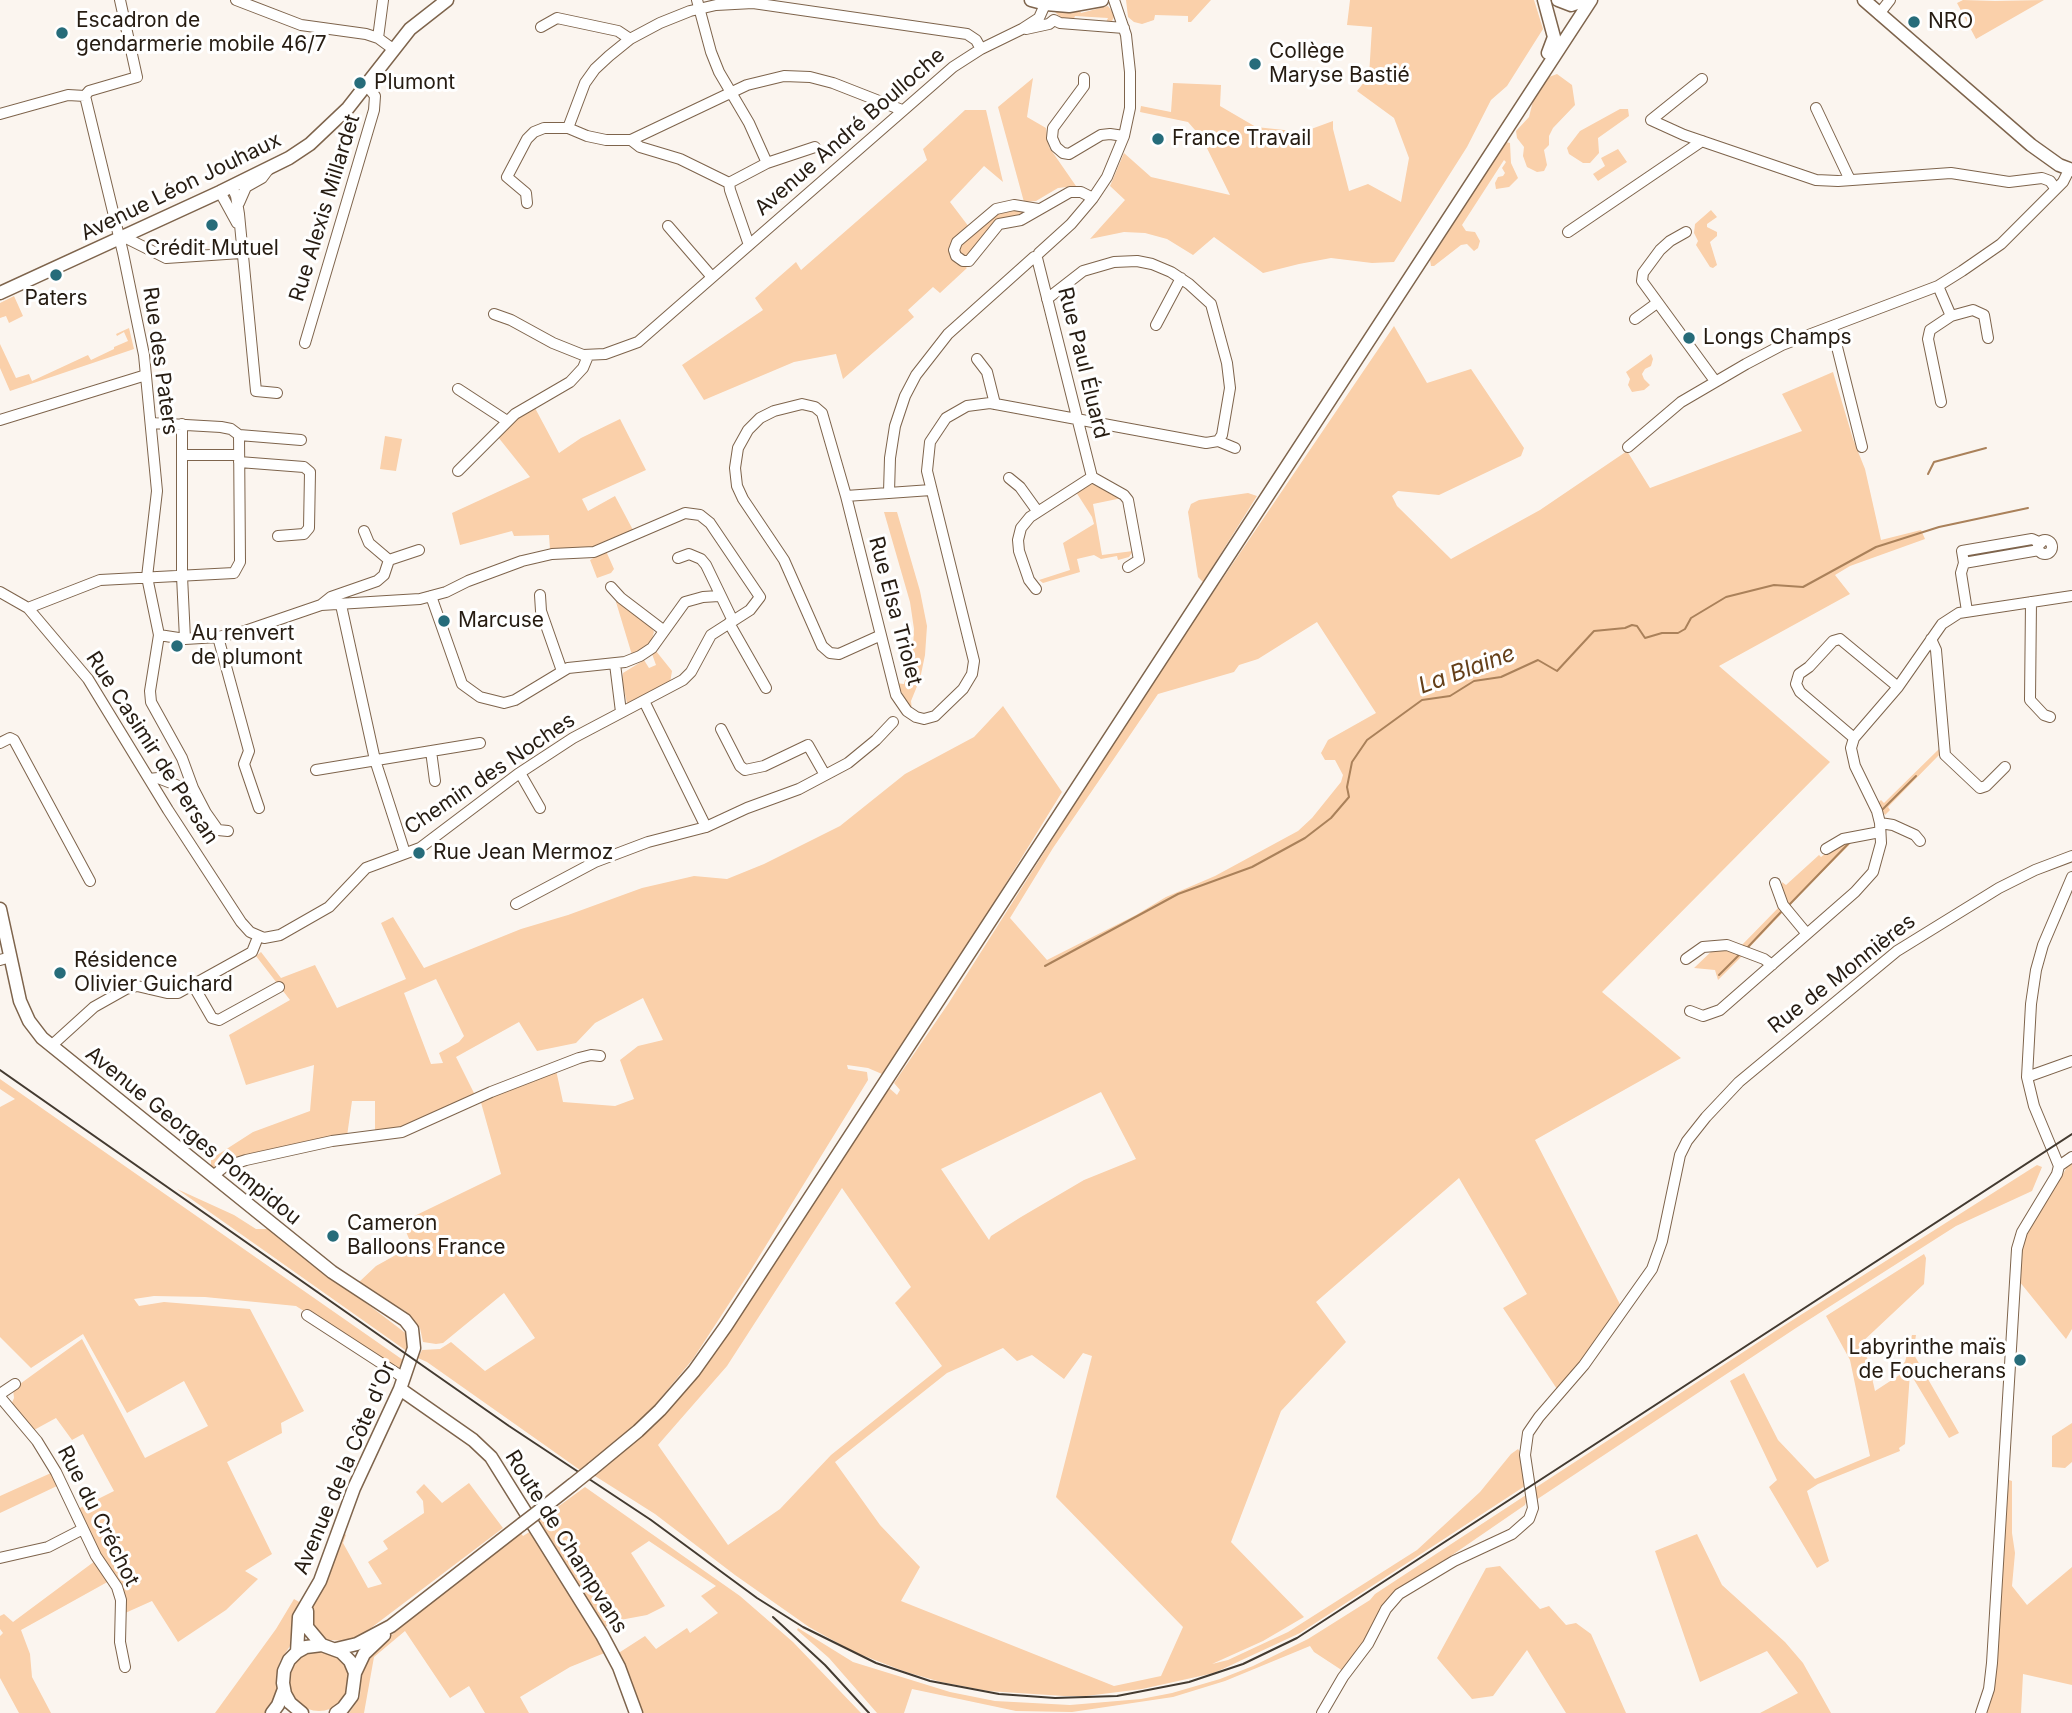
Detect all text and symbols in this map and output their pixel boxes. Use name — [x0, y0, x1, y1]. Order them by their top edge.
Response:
place label: Escadron de gendarmerie mobile 46/7 — [76, 8, 327, 58]
place label: NRO — [1928, 9, 1973, 35]
marker: NRO — [1906, 14, 1922, 30]
marker: Escadron de gendarmerie mobile 46/7 — [54, 25, 70, 41]
place label: Collège Maryse Bastié — [1269, 39, 1410, 89]
street label: Avenue André Boulloche — [750, 43, 950, 221]
marker: Collège Maryse Bastié — [1247, 56, 1263, 72]
place label: Plumont — [374, 70, 455, 96]
marker: Plumont — [352, 75, 368, 91]
street label: Rue Alexis Millardet — [285, 111, 365, 305]
place label: France Travail — [1172, 126, 1311, 152]
street label: Avenue Léon Jouhaux — [77, 128, 285, 246]
marker: France Travail — [1150, 131, 1166, 147]
marker: Crédit Mutuel — [204, 217, 220, 233]
place label: Crédit Mutuel — [145, 236, 279, 262]
marker: Paters — [48, 267, 64, 283]
street label: Rue des Paters — [137, 285, 183, 437]
street label: Rue Paul Éluard — [1052, 285, 1114, 441]
place label: Paters — [24, 286, 88, 312]
place label: Longs Champs — [1703, 325, 1852, 351]
marker: Longs Champs — [1681, 330, 1697, 346]
street label: Rue Elsa Triolet — [863, 534, 927, 688]
place label: Marcuse — [458, 608, 544, 634]
marker: Marcuse — [436, 613, 452, 629]
place label: Au renvert de plumont — [191, 621, 303, 671]
marker: Au renvert de plumont — [169, 638, 185, 654]
water label: La Blaine — [1415, 640, 1519, 700]
street label: Rue Casimir de Persan — [80, 647, 224, 849]
street label: Chemin des Noches — [400, 708, 580, 840]
place label: Rue Jean Mermoz — [433, 840, 613, 866]
marker: Rue Jean Mermoz — [411, 845, 427, 861]
street label: Rue de Monnières — [1763, 909, 1921, 1039]
place label: Résidence Olivier Guichard — [74, 948, 233, 998]
marker: Résidence Olivier Guichard — [52, 965, 68, 981]
street label: Avenue Georges Pompidou — [80, 1041, 306, 1231]
place label: Cameron Balloons France — [347, 1211, 505, 1261]
marker: Cameron Balloons France — [325, 1228, 341, 1244]
place label: Labyrinthe maïs de Foucherans — [1849, 1335, 2006, 1385]
marker: Labyrinthe maïs de Foucherans — [2012, 1352, 2028, 1368]
street label: Avenue de la Côte d'Or — [289, 1358, 401, 1578]
street label: Rue du Créchot — [52, 1442, 144, 1590]
street label: Route de Champvans — [499, 1446, 633, 1638]

